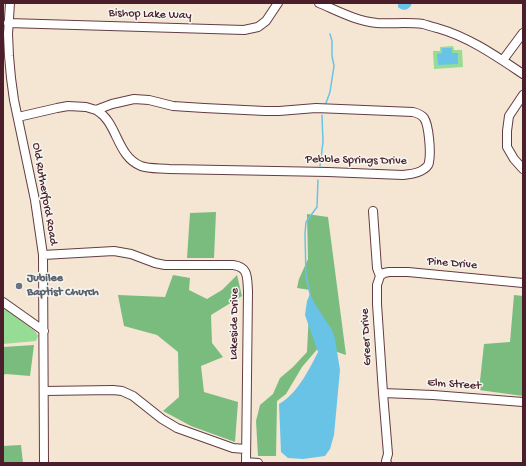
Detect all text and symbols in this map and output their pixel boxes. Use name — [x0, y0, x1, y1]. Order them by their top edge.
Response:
street label: Bishop Lake Way — [108, 6, 192, 24]
street label: Old Rutherford Road — [28, 142, 60, 246]
street label: Pebble Springs Drive — [305, 153, 407, 169]
street label: Pine Drive — [426, 255, 478, 273]
place label: Jubilee Baptist Church — [27, 272, 99, 300]
marker: Jubilee Baptist Church — [14, 281, 24, 291]
street label: Lakeside Drive — [227, 288, 243, 360]
street label: Greer Drive — [358, 308, 376, 366]
street label: Elm Street — [427, 376, 481, 394]

